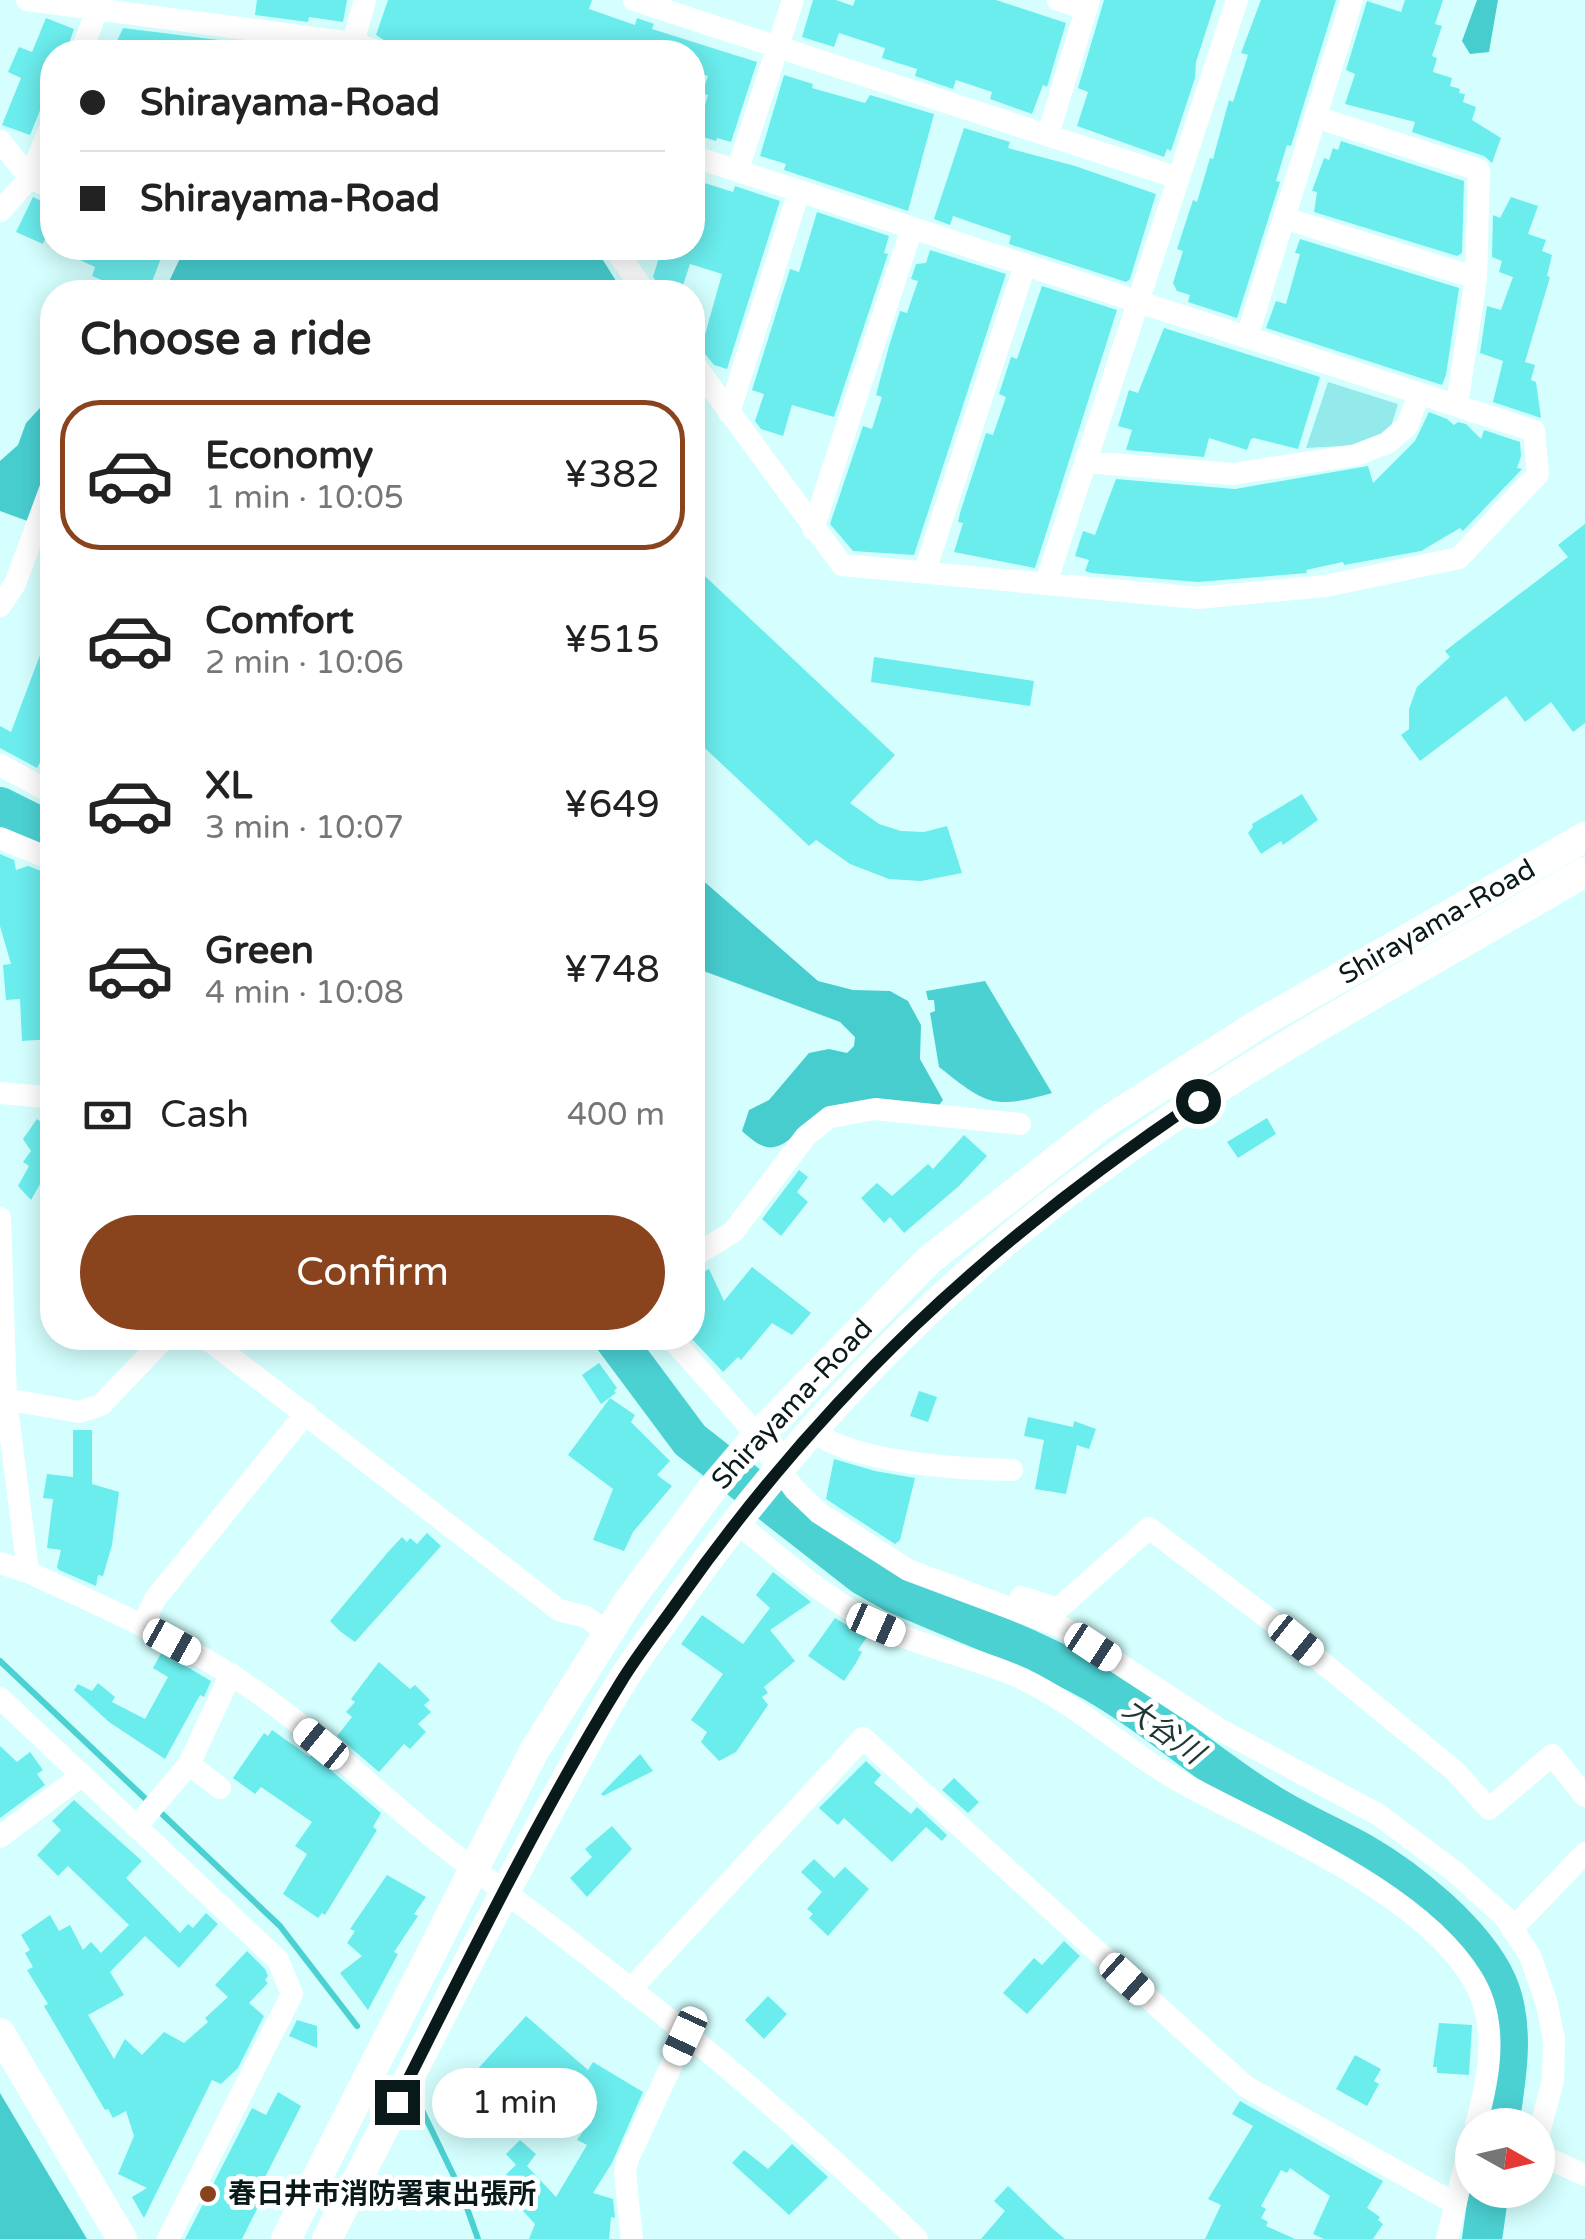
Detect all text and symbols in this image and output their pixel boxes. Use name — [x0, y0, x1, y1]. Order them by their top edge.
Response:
text: Shirayama-Road — [140, 80, 440, 126]
text: Shirayama-Road — [140, 176, 440, 222]
text: Choose a ride — [80, 313, 371, 367]
icon: car — [85, 430, 175, 520]
text: Economy — [205, 433, 373, 479]
text: ¥382 — [563, 452, 660, 498]
text: 1 min · 10:05 — [205, 479, 404, 517]
icon: car — [85, 595, 175, 685]
text: Comfort — [205, 598, 354, 644]
text: ¥515 — [563, 617, 660, 663]
text: 2 min · 10:06 — [205, 644, 404, 682]
icon: car — [85, 760, 175, 850]
text: XL — [205, 763, 252, 809]
text: ¥649 — [563, 782, 660, 828]
text: 3 min · 10:07 — [205, 809, 404, 847]
street label: Shirayama-Road — [1333, 852, 1541, 992]
icon: car — [85, 925, 175, 1015]
text: Green — [205, 928, 314, 974]
text: ¥748 — [563, 947, 660, 993]
text: 4 min · 10:08 — [205, 974, 404, 1012]
route start — [1176, 1079, 1221, 1124]
icon: cash — [80, 1088, 135, 1143]
text: Cash — [160, 1092, 249, 1138]
text: 400 m — [567, 1096, 665, 1134]
button: Confirm — [80, 1215, 665, 1330]
street label: Shirayama-Road — [704, 1312, 880, 1496]
car — [842, 1599, 910, 1651]
car — [1263, 1609, 1329, 1671]
car — [138, 1614, 206, 1670]
car — [1060, 1618, 1126, 1676]
water label: 大谷川 — [1116, 1690, 1213, 1774]
car — [288, 1713, 354, 1775]
car — [1095, 1948, 1159, 2010]
car — [659, 2002, 711, 2070]
callout: 1 min — [432, 2067, 597, 2137]
route end — [375, 2080, 420, 2125]
text: 1 min — [472, 2084, 557, 2122]
north arrow — [1455, 2108, 1555, 2208]
map controls — [1455, 2108, 1555, 2208]
place label: 春日井市消防署東出張所 — [228, 2177, 536, 2211]
marker: 春日井市消防署東出張所 — [197, 2183, 219, 2205]

